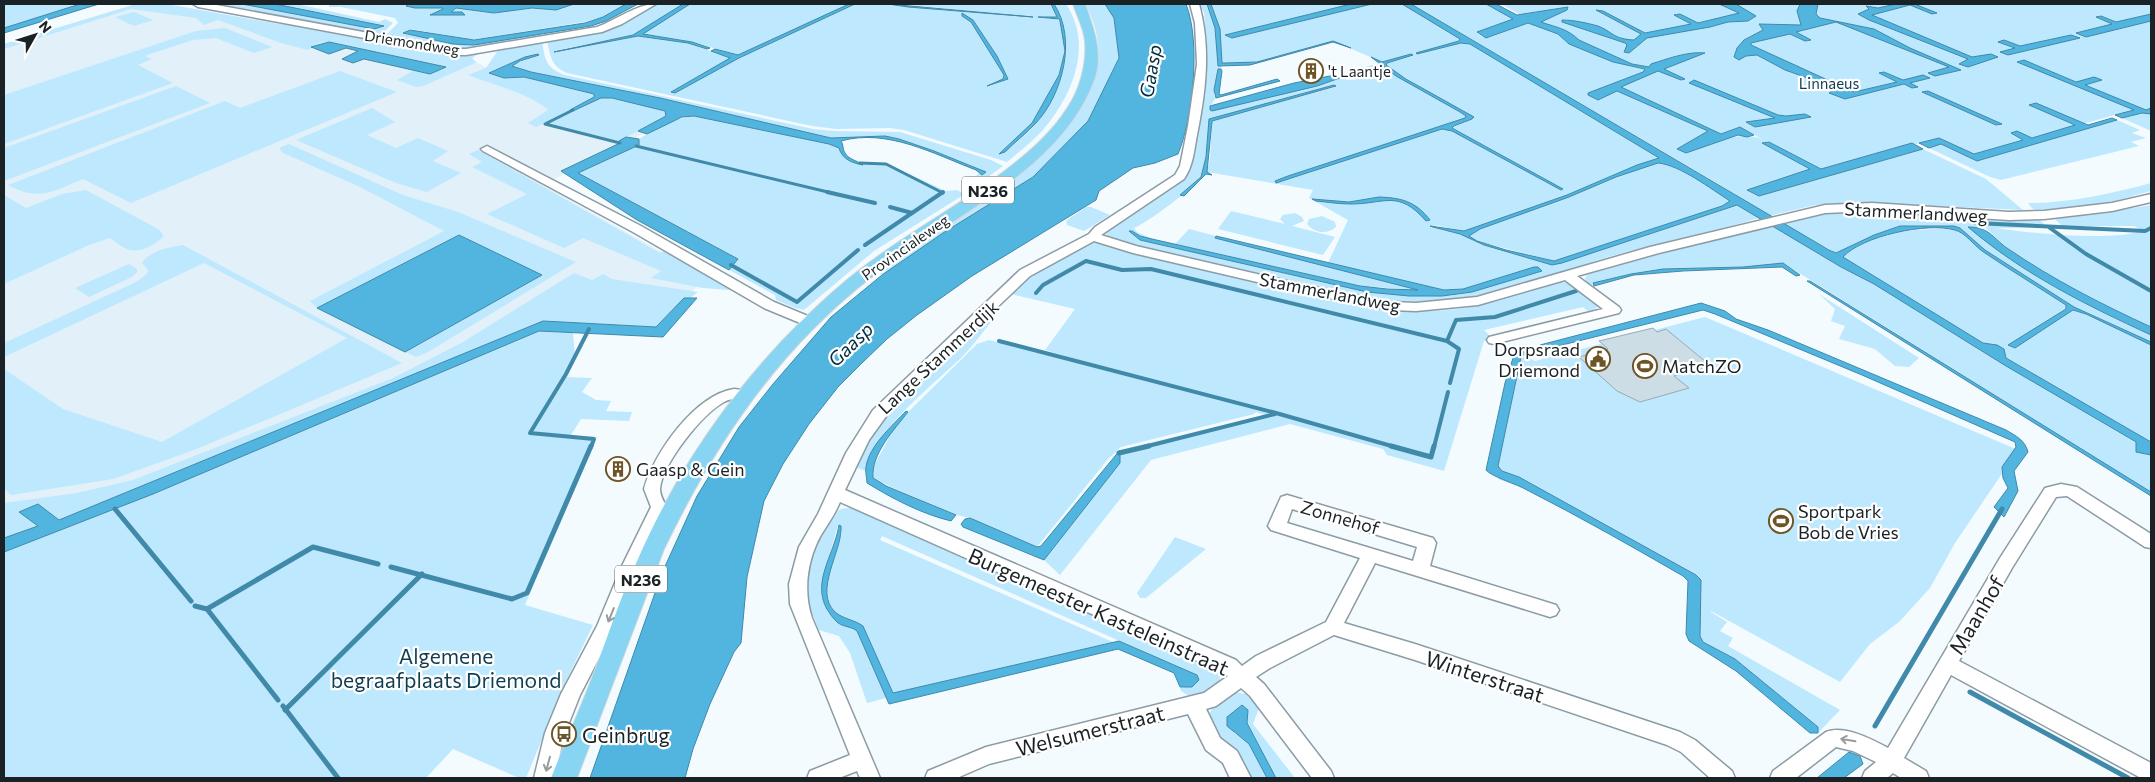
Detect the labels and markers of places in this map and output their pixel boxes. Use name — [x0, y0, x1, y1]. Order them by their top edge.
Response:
building icon: 't Laantje — [1298, 58, 1324, 84]
place label: 't Laantje — [1328, 62, 1391, 80]
place label: Dorpsraad Driemond — [1494, 338, 1580, 381]
public building icon: Dorpsraad Driemond — [1585, 346, 1611, 372]
sports icon: MatchZO — [1632, 353, 1658, 379]
place label: MatchZO — [1662, 355, 1741, 377]
building icon: Gaasp & Gein — [605, 456, 631, 482]
place label: Gaasp & Gein — [636, 458, 745, 480]
place label: Sportpark Bob de Vries — [1798, 500, 1899, 543]
sports icon: Sportpark Bob de Vries — [1768, 508, 1794, 534]
bus stop icon: Geinbrug — [551, 721, 577, 747]
place label: Geinbrug — [582, 722, 670, 747]

